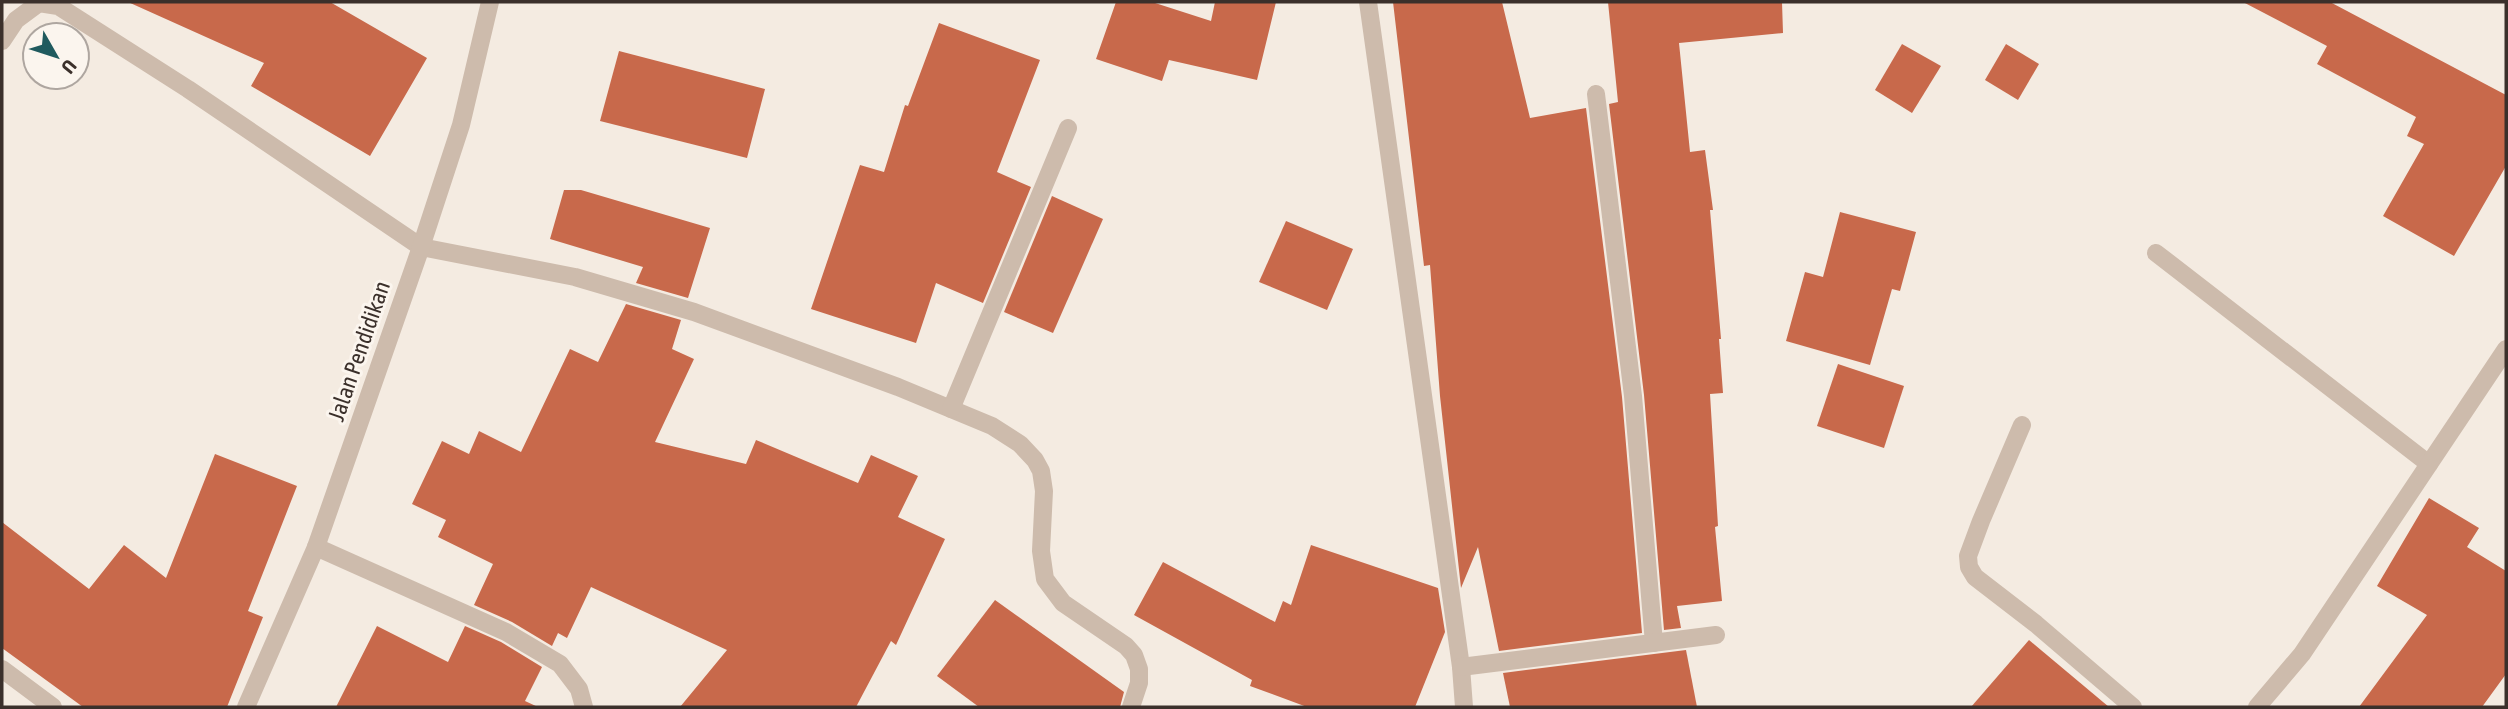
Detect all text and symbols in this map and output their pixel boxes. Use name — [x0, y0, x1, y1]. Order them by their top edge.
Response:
north arrow — [21, 21, 91, 91]
text: U — [57, 55, 81, 78]
street label: Jalan Pendidikan — [323, 278, 395, 424]

